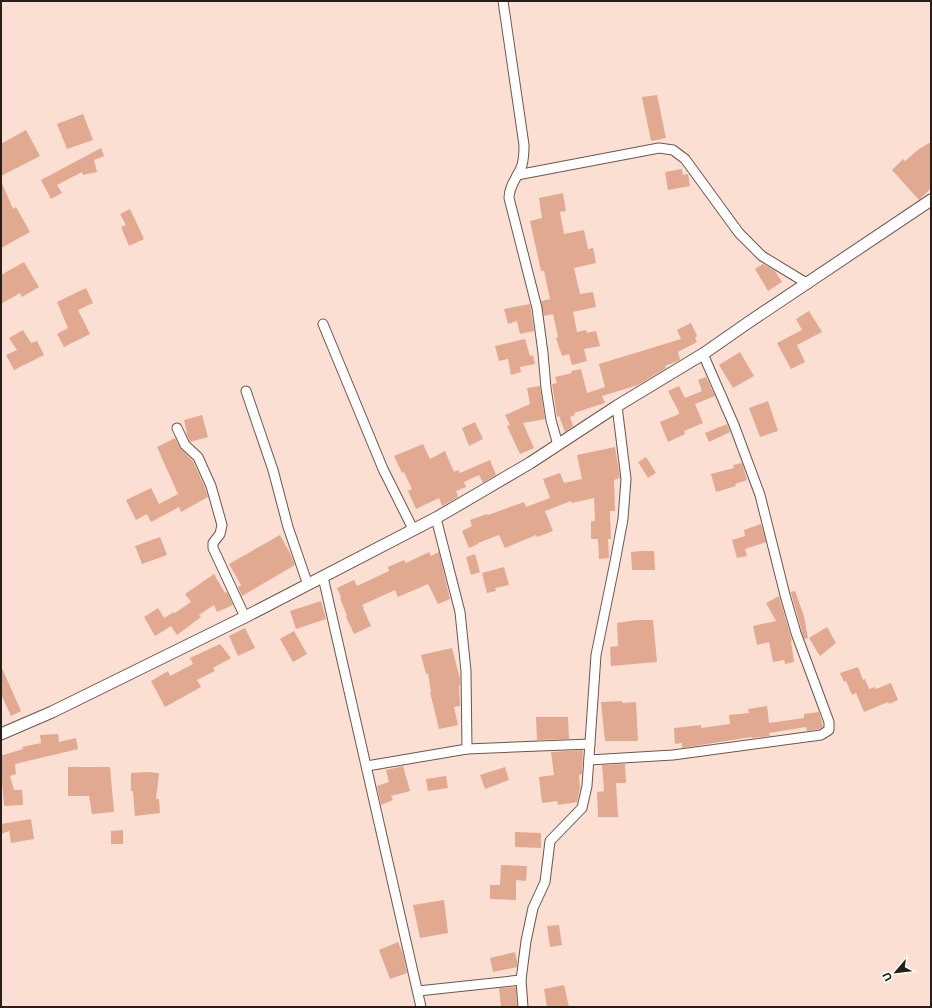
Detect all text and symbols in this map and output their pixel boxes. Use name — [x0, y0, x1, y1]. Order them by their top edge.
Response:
north arrow — [876, 952, 916, 992]
text: U — [879, 970, 895, 984]

